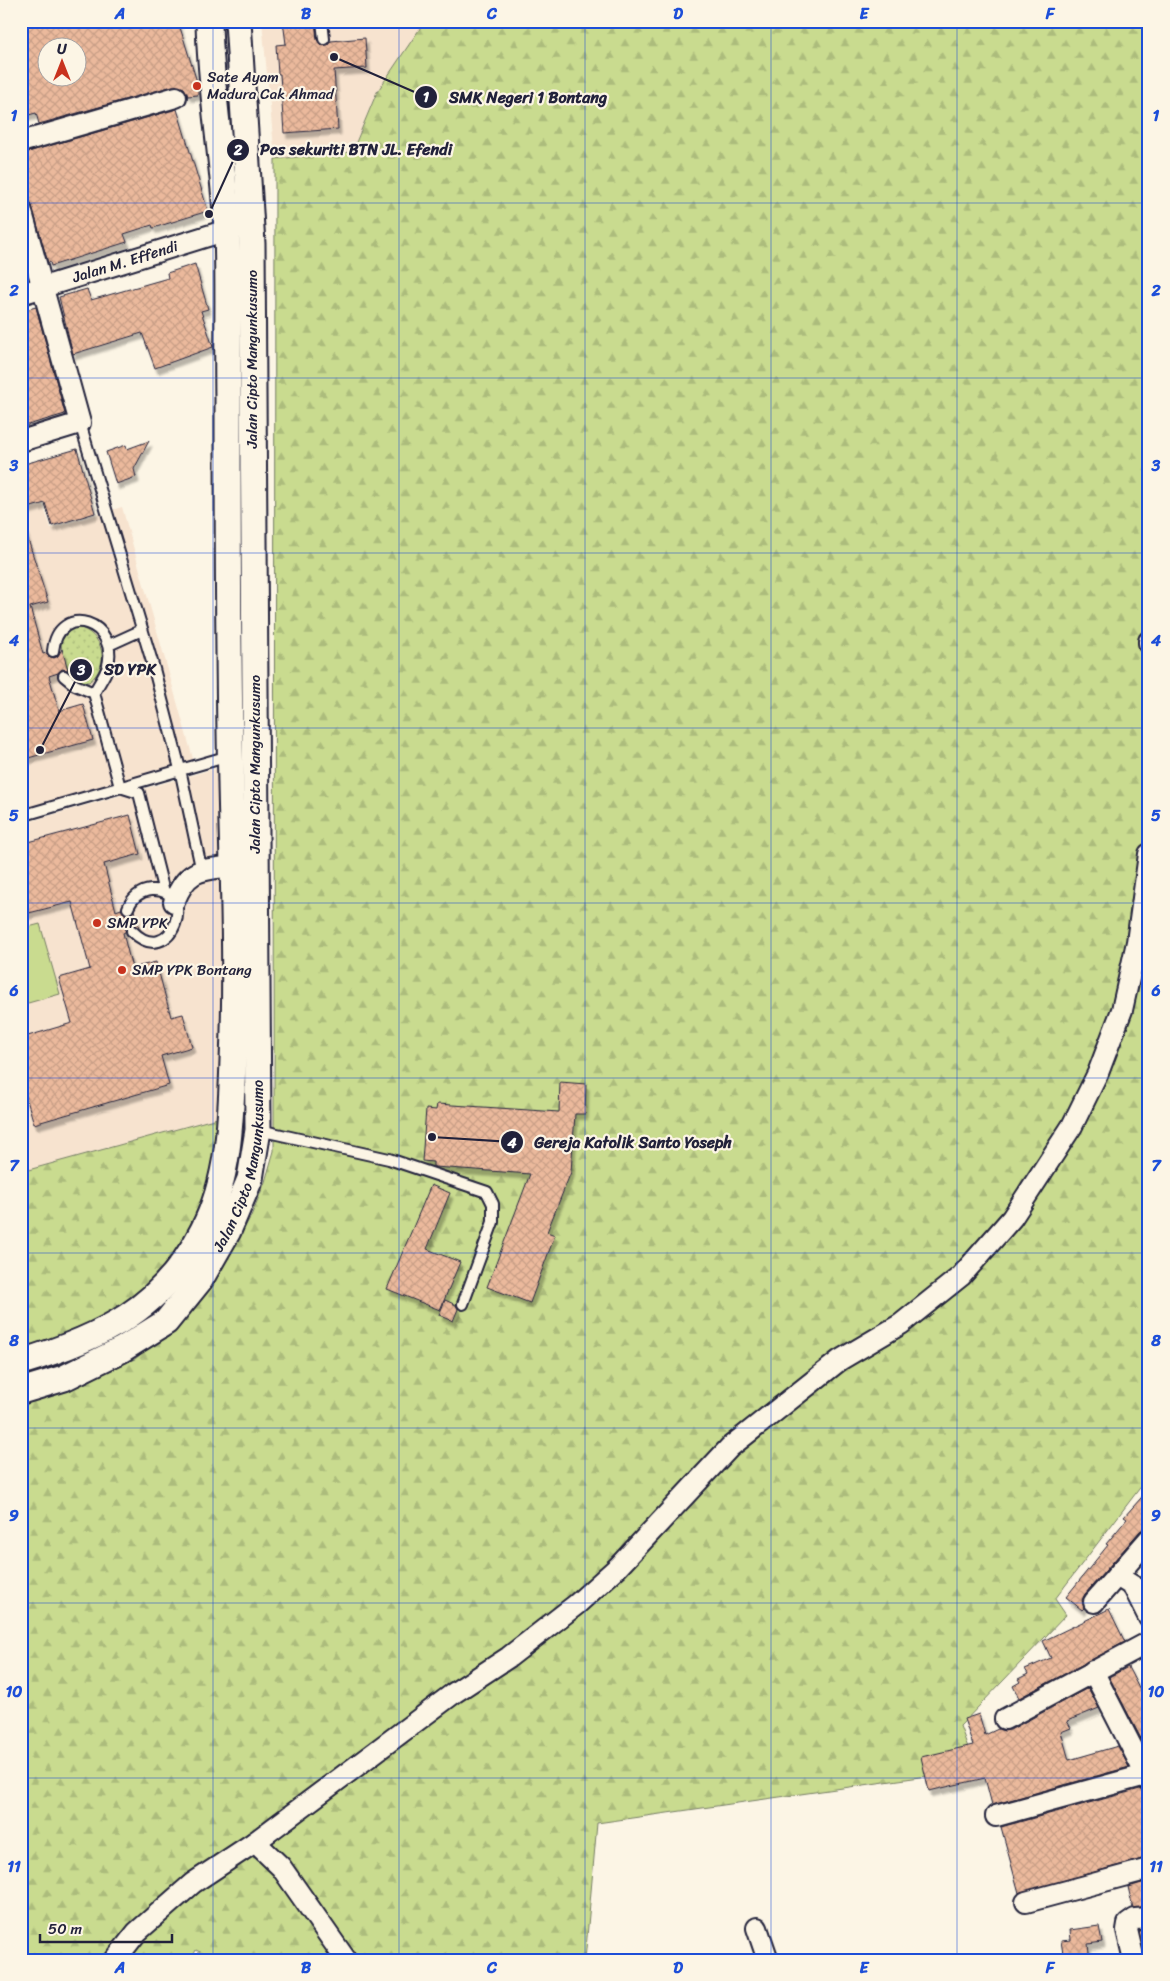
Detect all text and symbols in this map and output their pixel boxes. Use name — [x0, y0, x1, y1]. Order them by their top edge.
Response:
text: A — [114, 0, 125, 28]
text: B — [301, 0, 312, 28]
text: C — [486, 0, 498, 28]
text: D — [673, 0, 683, 28]
text: E — [860, 0, 870, 28]
text: F — [1045, 0, 1056, 28]
text: U — [57, 37, 67, 62]
north arrow — [38, 38, 88, 88]
place label: Sate Ayam Madura Cak Ahmad — [207, 64, 335, 107]
marker: Sate Ayam Madura Cak Ahmad — [191, 80, 203, 92]
callout: SMK Negeri 1 Bontang — [414, 82, 617, 113]
text: SMK Negeri 1 Bontang — [448, 83, 608, 112]
text: 1 — [423, 84, 430, 110]
text: 1 — [11, 101, 18, 130]
text: 1 — [1153, 101, 1160, 130]
callout: Pos sekuriti BTN JL. Efendi — [225, 134, 462, 165]
text: Pos sekuriti BTN JL. Efendi — [260, 135, 454, 164]
text: 2 — [233, 137, 243, 163]
street label: Jalan M. Effendi — [68, 233, 182, 291]
street label: Jalan Cipto Mangunkusumo — [239, 269, 265, 449]
text: 2 — [8, 276, 19, 305]
text: 2 — [1150, 276, 1161, 305]
text: 3 — [9, 451, 19, 480]
text: 3 — [1151, 451, 1161, 480]
text: 4 — [8, 626, 19, 655]
text: 4 — [1150, 626, 1161, 655]
callout: SD YPK — [69, 654, 166, 685]
text: SD YPK — [103, 655, 157, 684]
text: 3 — [76, 657, 86, 683]
street label: Jalan Cipto Mangunkusumo — [242, 674, 268, 854]
text: 5 — [9, 801, 19, 830]
text: 5 — [1151, 801, 1161, 830]
place label: SMP YPK — [107, 910, 168, 936]
marker: SMP YPK — [91, 917, 103, 929]
place label: SMP YPK Bontang — [132, 957, 252, 983]
marker: SMP YPK Bontang — [116, 964, 128, 976]
text: 6 — [8, 976, 19, 1005]
text: 6 — [1150, 976, 1161, 1005]
street label: Jalan Cipto Mangunkusumo — [205, 1079, 271, 1258]
callout: Gereja Katolik Santo Yoseph — [499, 1127, 743, 1158]
text: Gereja Katolik Santo Yoseph — [533, 1128, 732, 1157]
text: 4 — [506, 1130, 517, 1156]
text: 7 — [9, 1151, 20, 1180]
text: 7 — [1151, 1151, 1162, 1180]
text: 8 — [8, 1326, 19, 1355]
text: 8 — [1150, 1326, 1161, 1355]
text: 9 — [9, 1501, 19, 1530]
text: 9 — [1151, 1501, 1161, 1530]
text: 10 — [6, 1677, 22, 1706]
text: 10 — [1148, 1677, 1164, 1706]
text: 11 — [7, 1852, 21, 1881]
text: 11 — [1149, 1852, 1163, 1881]
scale bar — [40, 1911, 172, 1943]
text: 50 m — [48, 1916, 83, 1942]
text: A — [114, 1953, 125, 1981]
text: B — [301, 1953, 312, 1981]
text: C — [486, 1953, 498, 1981]
text: D — [673, 1953, 683, 1981]
text: E — [860, 1953, 870, 1981]
text: F — [1045, 1953, 1056, 1981]

